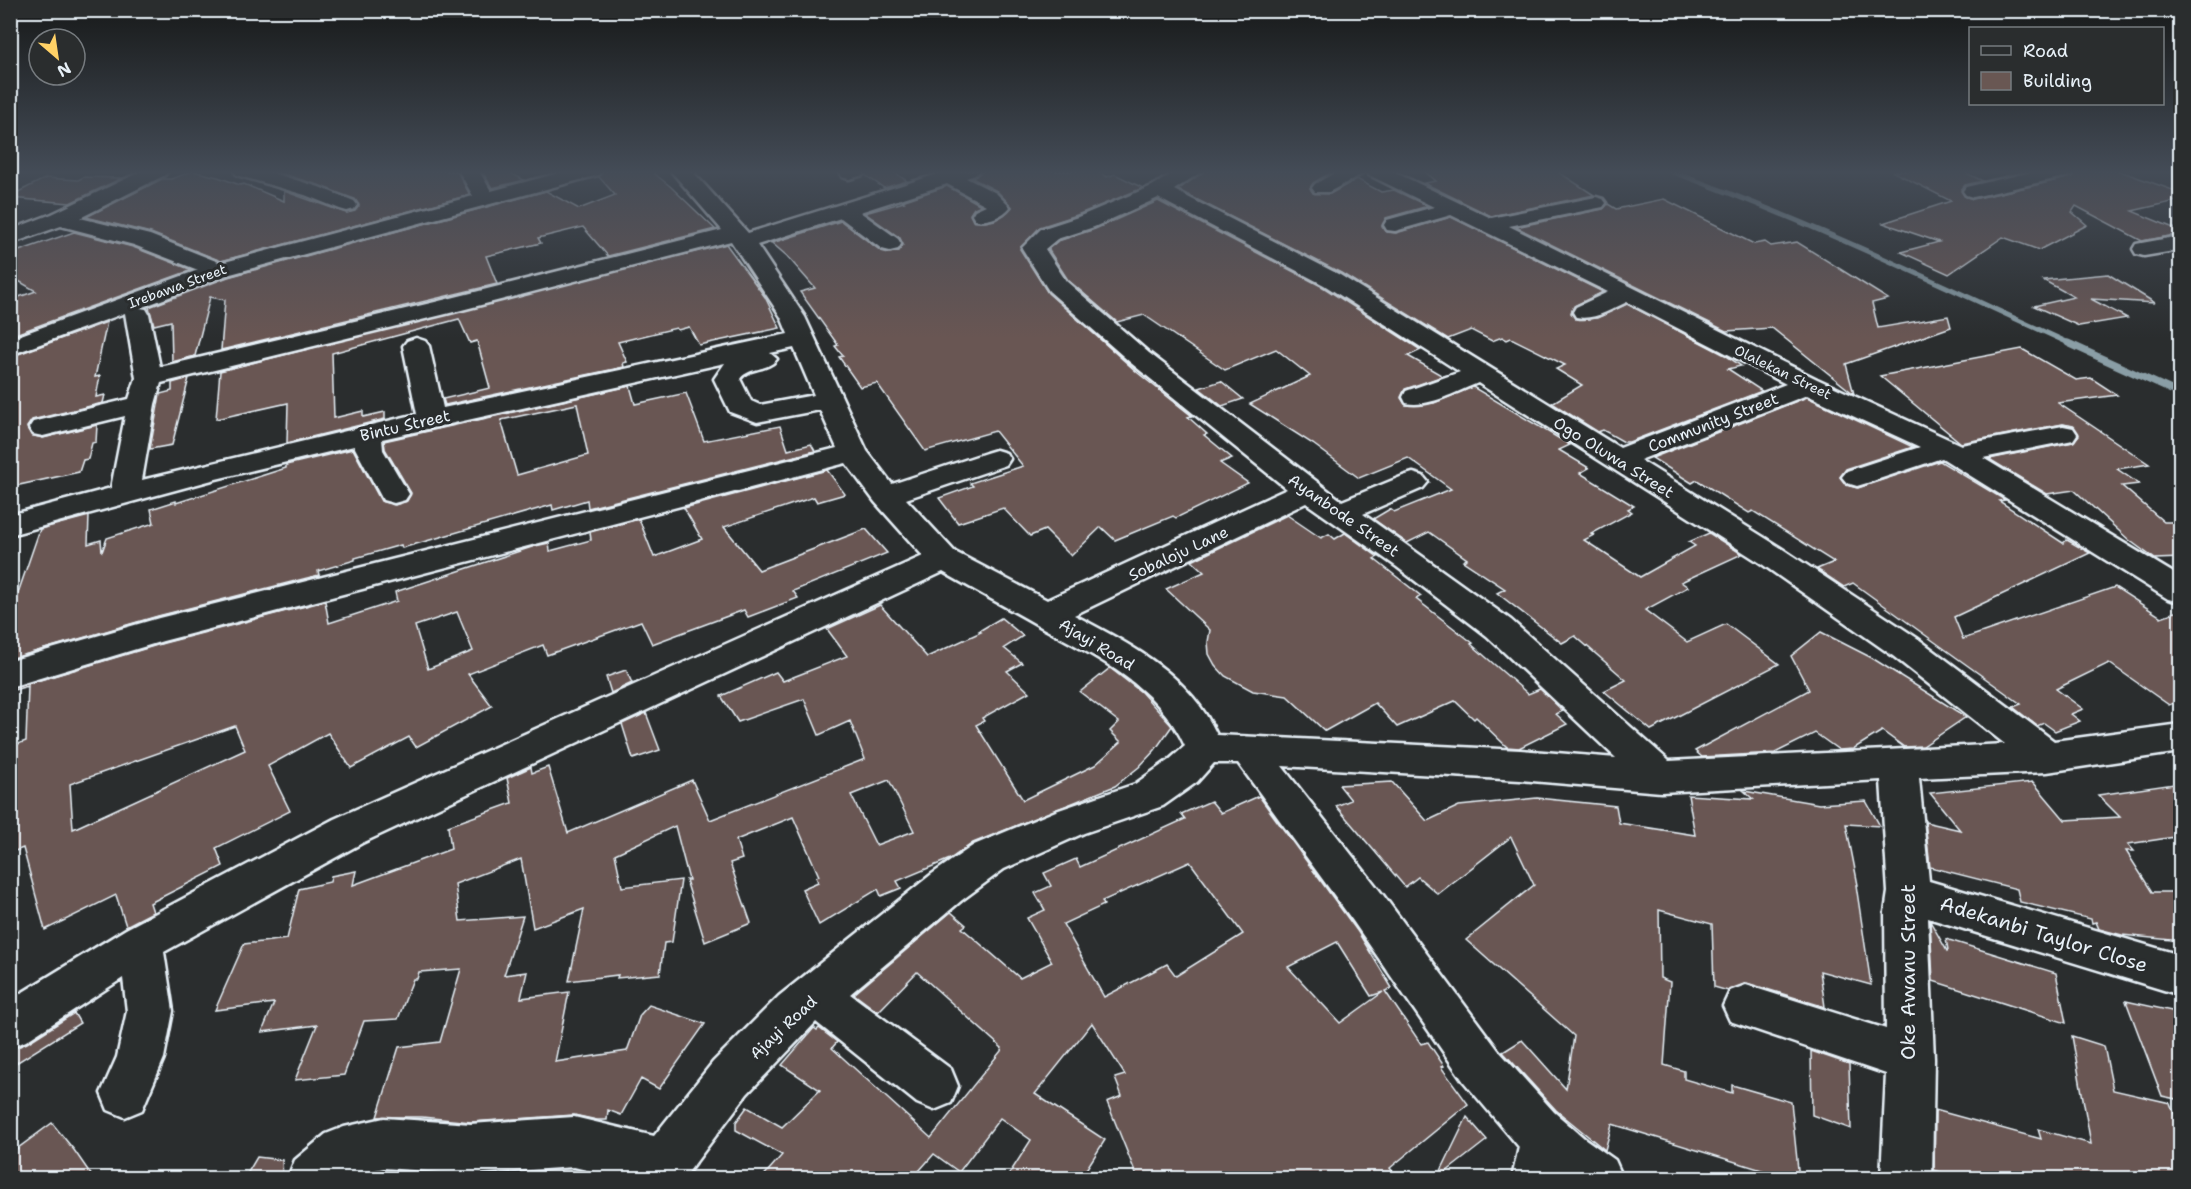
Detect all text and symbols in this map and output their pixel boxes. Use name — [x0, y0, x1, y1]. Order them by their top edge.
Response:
north arrow — [27, 27, 87, 87]
legend — [1969, 27, 2164, 105]
text: Road — [2023, 39, 2068, 63]
text: N — [53, 57, 75, 82]
text: Building — [2023, 69, 2092, 93]
street label: Irebawa Street — [125, 260, 229, 312]
street label: Olalekan Street — [1732, 341, 1834, 403]
street label: Community Street — [1645, 388, 1781, 457]
street label: Bintu Street — [358, 405, 452, 446]
street label: Ogo Oluwa Street — [1550, 412, 1678, 503]
street label: Ayanbode Street — [1284, 469, 1403, 562]
street label: Sobaloju Lane — [1125, 521, 1232, 586]
street label: Ajayi Road — [1055, 614, 1138, 675]
street label: Oke Awanu Street — [1895, 884, 1921, 1060]
street label: Adekanbi Taylor Close — [1937, 890, 2151, 978]
street label: Ajayi Road — [745, 991, 821, 1064]

